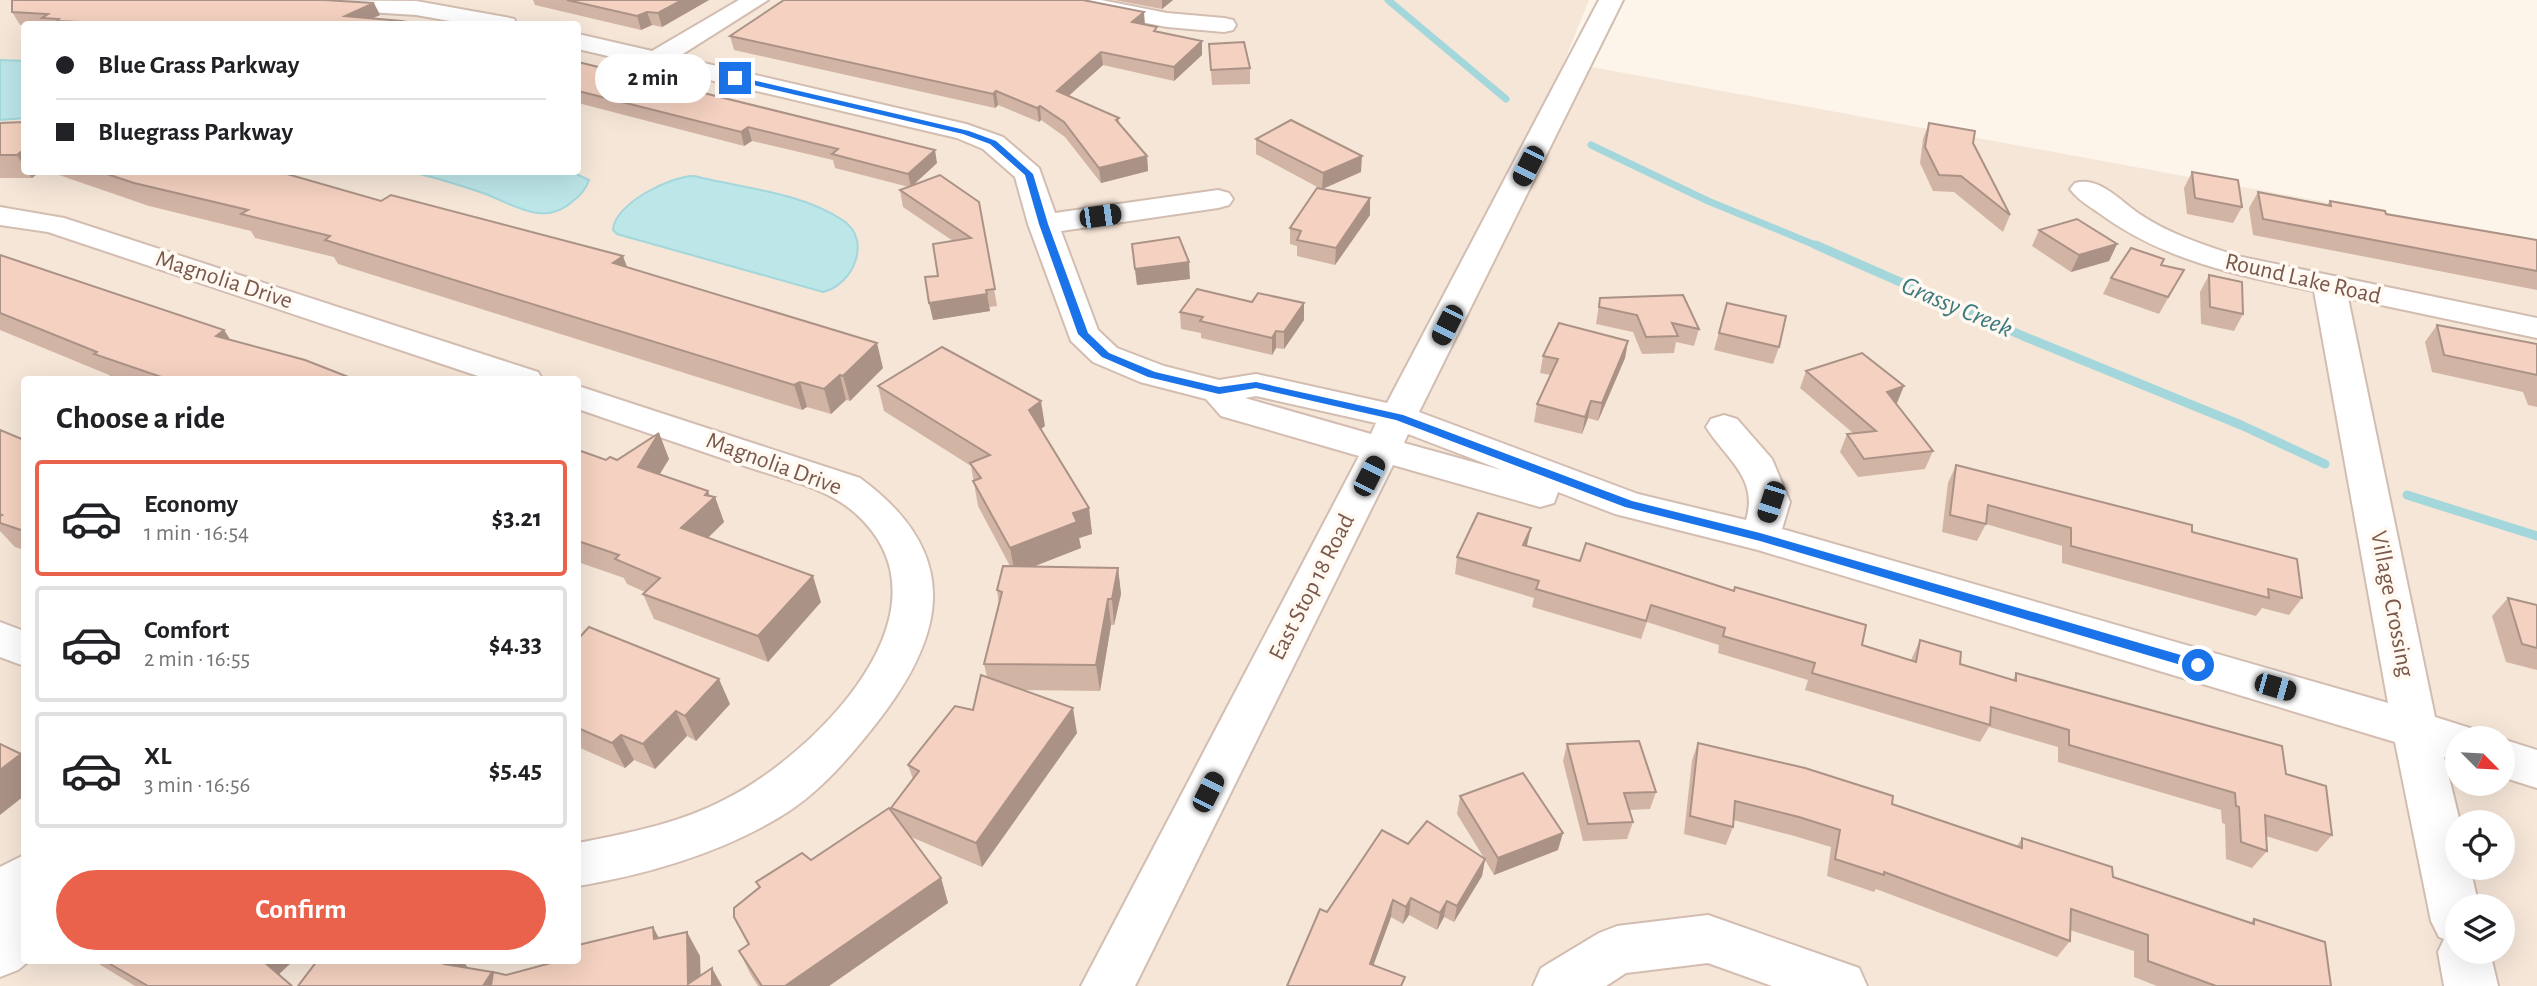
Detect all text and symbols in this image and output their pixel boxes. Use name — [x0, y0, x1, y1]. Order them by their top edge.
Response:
text: Blue Grass Parkway — [98, 52, 299, 78]
callout: 2 min — [595, 54, 710, 102]
route end — [719, 62, 751, 94]
text: 2 min — [627, 67, 679, 90]
text: Bluegrass Parkway — [98, 119, 293, 145]
car — [1510, 143, 1547, 189]
car — [1078, 203, 1123, 229]
street label: Magnolia Drive — [153, 247, 295, 313]
street label: Round Lake Road — [2223, 249, 2383, 309]
water label: Grassy Creek — [1898, 272, 2016, 342]
car — [1429, 302, 1466, 348]
text: Choose a ride — [56, 402, 225, 434]
street label: Magnolia Drive — [703, 428, 845, 500]
car — [1351, 453, 1388, 499]
car — [1755, 479, 1788, 525]
icon: car — [60, 487, 123, 550]
text: Economy — [144, 491, 238, 517]
text: $3.21 — [492, 505, 542, 531]
street label: East Stop 18 Road — [1265, 510, 1359, 664]
text: 1 min · 16:54 — [144, 522, 249, 545]
street label: Village Crossing — [2366, 529, 2418, 679]
icon: car — [60, 613, 123, 676]
text: Comfort — [144, 617, 229, 643]
text: $4.33 — [489, 631, 542, 657]
text: 2 min · 16:55 — [144, 648, 250, 671]
route start — [2182, 649, 2214, 681]
car — [2252, 671, 2299, 703]
north arrow — [2445, 726, 2515, 796]
map controls — [2445, 726, 2515, 964]
icon: car — [60, 739, 123, 802]
text: XL — [144, 743, 171, 769]
text: $5.45 — [489, 757, 542, 783]
car — [1190, 769, 1227, 815]
text: 3 min · 16:56 — [144, 774, 250, 797]
button: locate — [2445, 810, 2515, 880]
button: Confirm — [56, 870, 546, 950]
button: layers — [2445, 894, 2515, 964]

